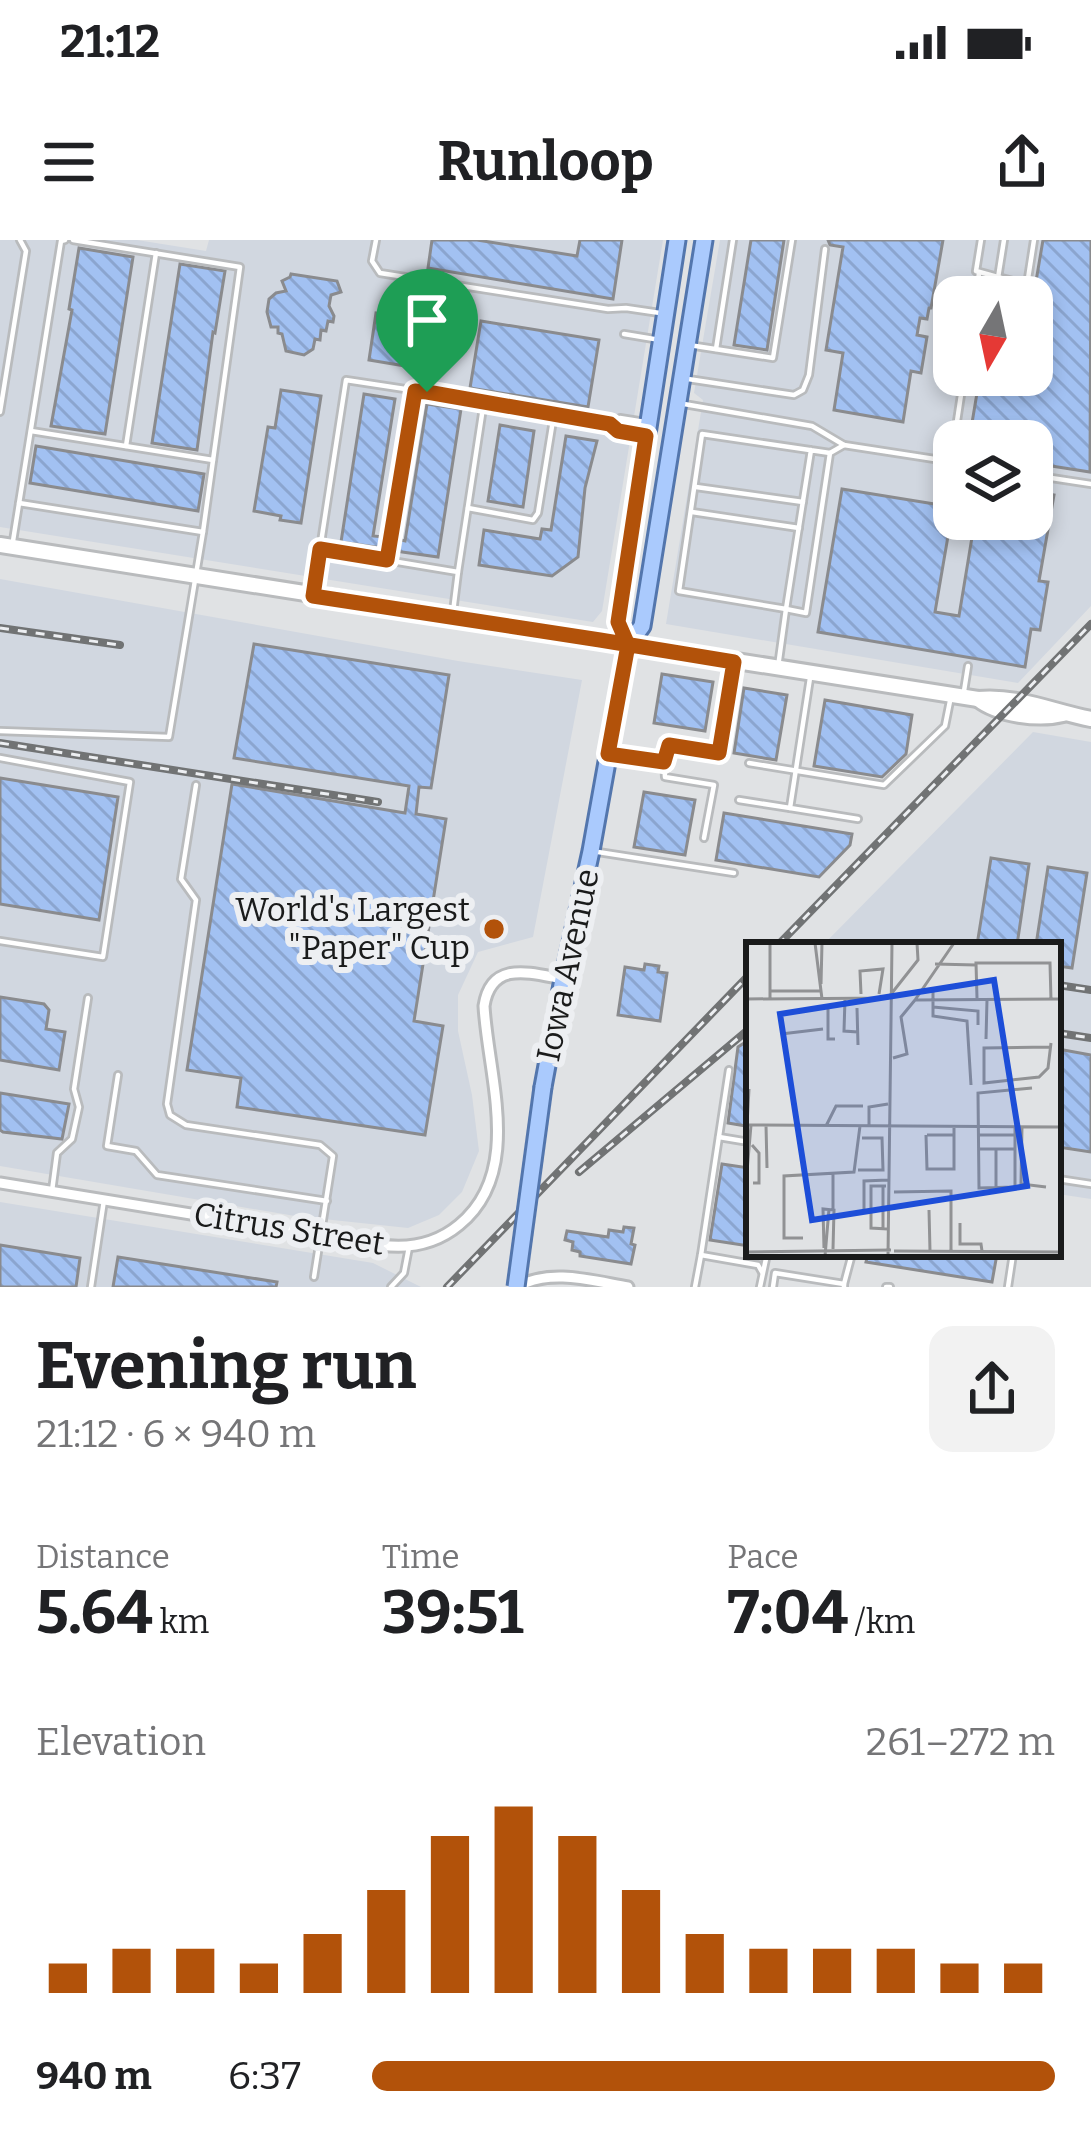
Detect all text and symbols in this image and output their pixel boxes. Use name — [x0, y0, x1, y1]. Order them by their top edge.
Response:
text: 21:12 — [60, 15, 160, 69]
icon: menu — [36, 129, 102, 195]
icon: share — [989, 129, 1055, 195]
text: Runloop — [437, 130, 654, 194]
pin — [376, 269, 478, 392]
north arrow — [933, 276, 1053, 396]
map controls — [933, 276, 1053, 540]
icon: arrive — [394, 287, 460, 353]
button: layers — [933, 420, 1053, 540]
street label: Iowa Avenue — [528, 865, 608, 1065]
place label: World's Largest "Paper" Cup — [235, 890, 470, 968]
marker: World's Largest "Paper" Cup — [481, 916, 507, 942]
inset map — [746, 942, 1061, 1257]
street label: Citrus Street — [191, 1194, 387, 1264]
text: Evening run — [36, 1326, 417, 1405]
button: share — [929, 1326, 1055, 1452]
text: 21:12 · 6 × 940 m — [36, 1411, 316, 1457]
text: Distance — [36, 1537, 170, 1577]
text: Time — [382, 1537, 460, 1577]
text: Pace — [727, 1537, 799, 1577]
text: 5.64 — [36, 1577, 153, 1649]
text: 39:51 — [382, 1577, 524, 1649]
text: 7:04 — [727, 1577, 848, 1649]
text: km — [153, 1602, 209, 1642]
text: /km — [848, 1602, 915, 1642]
text: Elevation — [36, 1719, 206, 1765]
text: 261–272 m — [866, 1719, 1055, 1765]
text: 940 m — [36, 2053, 152, 2099]
text: 6:37 — [228, 2053, 301, 2099]

